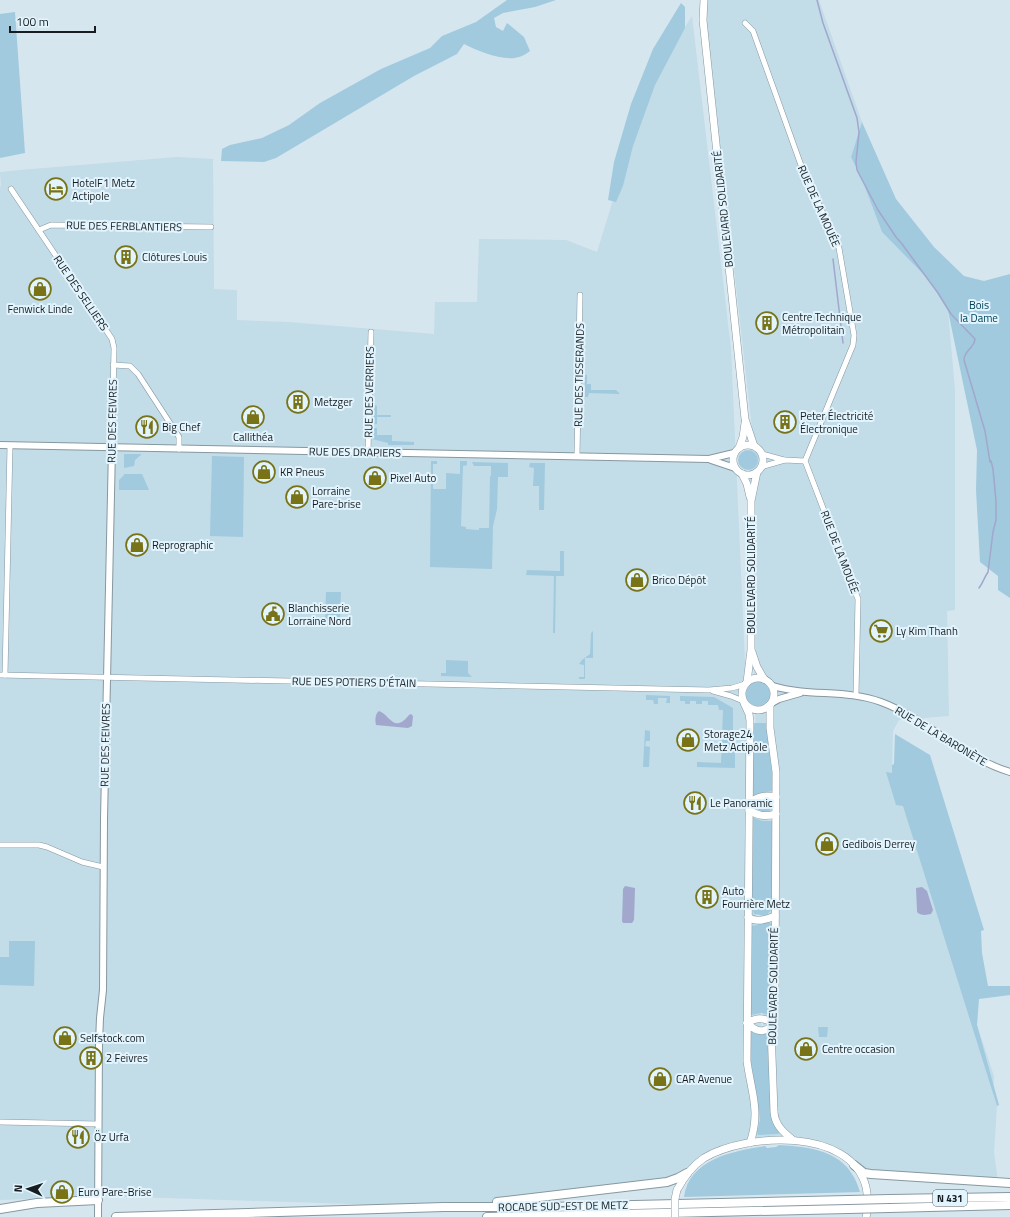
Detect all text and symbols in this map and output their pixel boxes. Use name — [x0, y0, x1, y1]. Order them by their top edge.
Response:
scale bar — [10, 8, 95, 34]
text: 100 m — [16, 12, 49, 31]
street label: BOULEVARD SOLIDARITÉ — [709, 150, 737, 268]
street label: RUE DE LA MOUÉE — [794, 163, 844, 249]
place label: HotelF1 Metz Actipole — [72, 175, 135, 204]
hotel icon: HotelF1 Metz Actipole — [43, 176, 69, 202]
street label: RUE DES FERBLANTIERS — [66, 217, 182, 235]
building icon: Clôtures Louis — [113, 244, 139, 270]
place label: Clôtures Louis — [142, 249, 207, 265]
street label: RUE DES SELLIERS — [50, 252, 112, 334]
shop icon: Fenwick Linde — [27, 276, 53, 302]
park label: Bois la Dame — [960, 297, 998, 326]
place label: Fenwick Linde — [7, 301, 73, 317]
place label: Centre Technique Métropolitain — [782, 309, 862, 338]
building icon: Centre Technique Métropolitain — [754, 310, 780, 336]
street label: RUE DES TISSERANDS — [570, 323, 588, 427]
street label: RUE DES VERRIERS — [360, 346, 378, 438]
street label: RUE DES FEIVRES — [103, 379, 121, 463]
building icon: Metzger — [285, 389, 311, 415]
place label: Metzger — [314, 394, 353, 410]
shop icon: Callithéa — [240, 404, 266, 430]
place label: Peter Électricité Électronique — [800, 408, 874, 437]
building icon: Peter Électricité Électronique — [772, 409, 798, 435]
restaurant icon: Big Chef — [134, 414, 160, 440]
place label: Big Chef — [162, 419, 201, 435]
place label: Callithéa — [233, 429, 273, 445]
street label: RUE DES DRAPIERS — [309, 443, 401, 461]
shop icon: KR Pneus — [251, 459, 277, 485]
place label: KR Pneus — [280, 464, 324, 480]
shop icon: Pixel Auto — [362, 465, 388, 491]
place label: Pixel Auto — [390, 470, 437, 486]
place label: Lorraine Pare-brise — [312, 483, 361, 512]
shop icon: Lorraine Pare-brise — [284, 484, 310, 510]
street label: RUE DE LA MOUÉE — [817, 508, 863, 596]
street label: BOULEVARD SOLIDARITÉ — [743, 516, 759, 634]
shop icon: Reprographic — [124, 532, 150, 558]
place label: Reprographic — [152, 537, 214, 553]
shop icon: Brico Dépôt — [624, 567, 650, 593]
place label: Brico Dépôt — [652, 572, 706, 588]
place label: Blanchisserie Lorraine Nord — [288, 600, 351, 629]
public building icon: Blanchisserie Lorraine Nord — [260, 601, 286, 627]
supermarket icon: Ly Kim Thanh — [868, 618, 894, 644]
place label: Ly Kim Thanh — [896, 623, 958, 639]
street label: RUE DES POTIERS D'ÉTAIN — [292, 673, 416, 691]
street label: RUE DE LA BARONÈTE — [892, 702, 990, 770]
street label: RUE DES FEIVRES — [96, 703, 114, 787]
place label: Storage24 Metz Actipôle — [704, 726, 768, 755]
shop icon: Storage24 Metz Actipôle — [675, 727, 701, 753]
restaurant icon: Le Panoramic — [682, 790, 708, 816]
place label: Le Panoramic — [710, 795, 773, 811]
shop icon: Gedibois Derrey — [814, 831, 840, 857]
place label: Gedibois Derrey — [842, 836, 916, 852]
place label: Auto Fourrière Metz — [722, 883, 790, 912]
building icon: Auto Fourrière Metz — [694, 884, 720, 910]
street label: BOULEVARD SOLIDARITÉ — [764, 927, 782, 1045]
shop icon: Selfstock.com — [52, 1025, 78, 1051]
place label: Selfstock.com — [80, 1030, 145, 1046]
shop icon: Centre occasion — [793, 1036, 819, 1062]
place label: Centre occasion — [822, 1041, 895, 1057]
building icon: 2 Feivres — [78, 1045, 104, 1071]
place label: 2 Feivres — [106, 1050, 148, 1066]
shop icon: CAR Avenue — [647, 1066, 673, 1092]
place label: CAR Avenue — [676, 1071, 733, 1087]
restaurant icon: Öz Urfa — [65, 1124, 91, 1150]
place label: Öz Urfa — [94, 1129, 129, 1145]
north arrow — [8, 1169, 48, 1209]
shop icon: Euro Pare-Brise — [49, 1179, 75, 1205]
text: N — [10, 1184, 26, 1193]
place label: Euro Pare-Brise — [78, 1184, 152, 1200]
road number: N 431 — [933, 1190, 967, 1206]
street label: ROCADE SUD-EST DE METZ — [498, 1197, 628, 1215]

